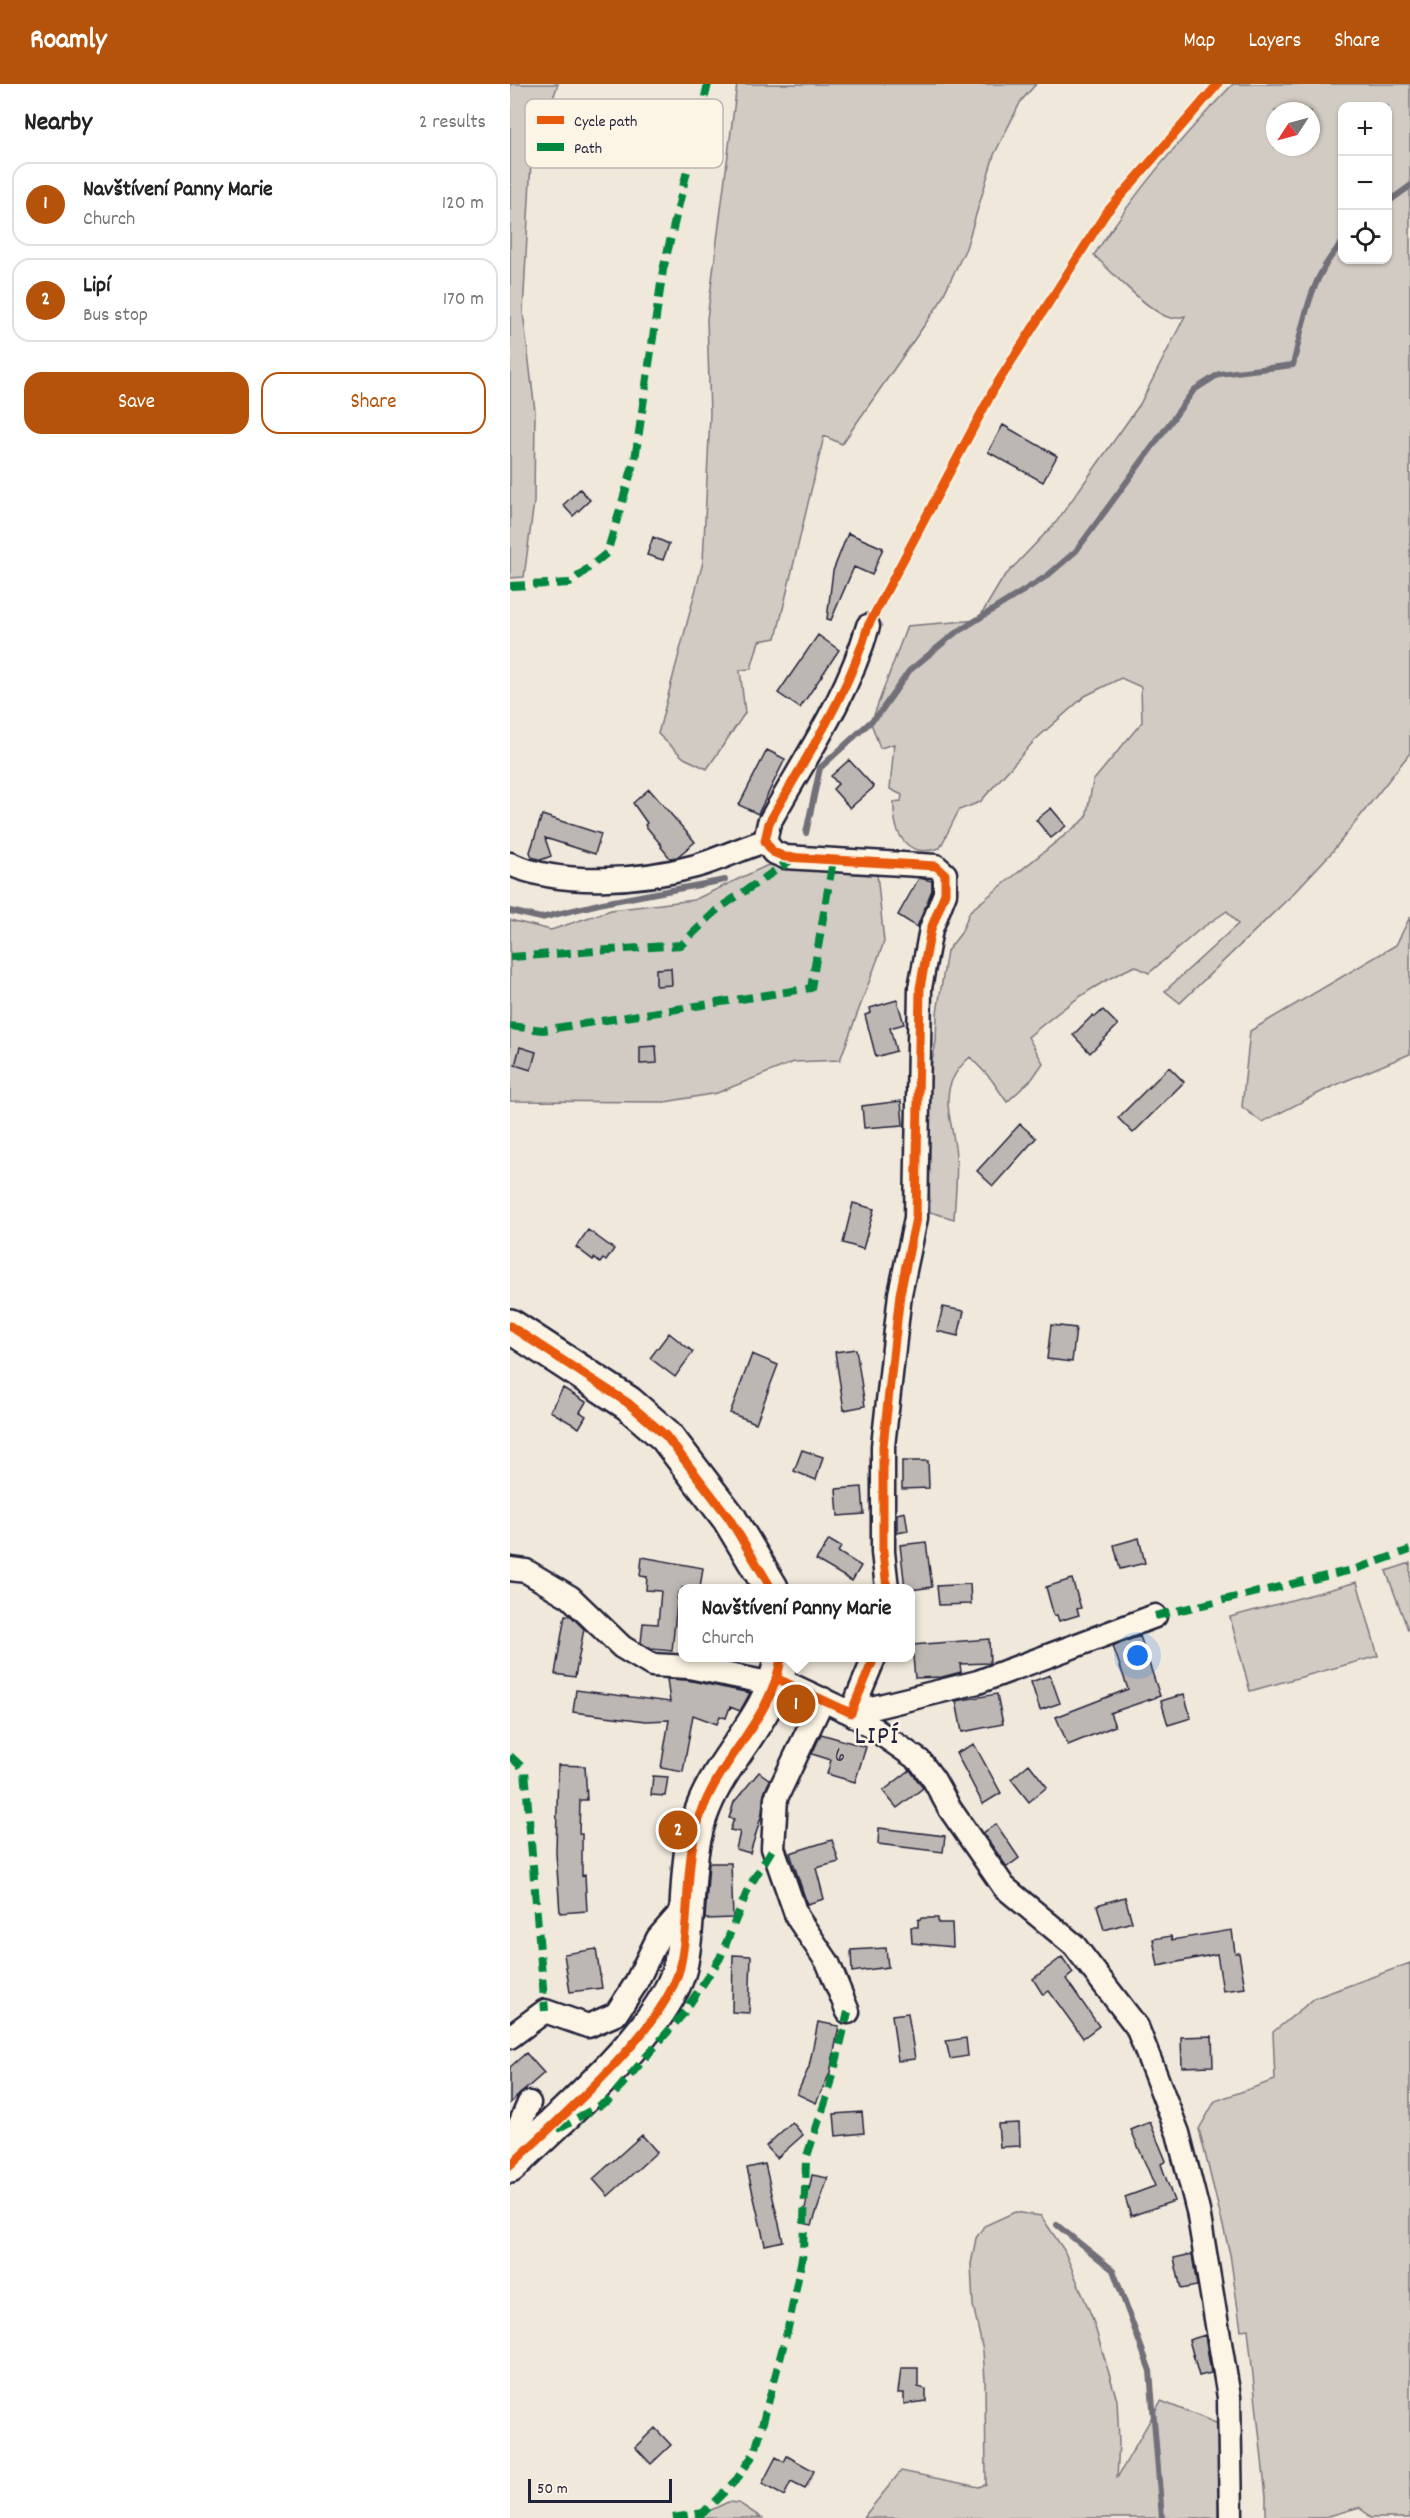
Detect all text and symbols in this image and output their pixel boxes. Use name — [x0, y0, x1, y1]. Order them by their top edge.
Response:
text: Roamly — [30, 22, 106, 62]
text: Map — [1184, 27, 1215, 57]
text: Layers — [1248, 27, 1301, 57]
text: Share — [1334, 27, 1380, 57]
legend — [525, 99, 723, 168]
north arrow — [1266, 102, 1320, 156]
map controls — [1338, 102, 1392, 264]
button: + — [1338, 102, 1392, 156]
text: Nearby — [24, 105, 92, 142]
text: 2 results — [419, 109, 486, 137]
text: Cycle path — [574, 111, 637, 134]
text: Path — [574, 138, 602, 161]
button: − — [1338, 156, 1392, 210]
text: Navštívení Panny Marie — [83, 175, 273, 206]
text: 1 — [43, 190, 48, 218]
text: 120 m — [442, 190, 484, 218]
text: Church — [83, 206, 135, 234]
button: locate — [1338, 210, 1392, 264]
text: Lipí — [83, 271, 110, 302]
text: 2 — [41, 286, 50, 314]
text: 170 m — [443, 286, 484, 314]
text: Bus stop — [83, 302, 148, 330]
button: Save — [24, 372, 249, 434]
button: Share — [261, 372, 486, 434]
popup — [678, 1584, 915, 1662]
text: Navštívení Panny Marie — [702, 1594, 891, 1625]
text: Church — [702, 1625, 754, 1653]
your location — [1123, 1641, 1152, 1670]
pin: 1 — [776, 1682, 816, 1726]
district label: LIPÍ — [854, 1718, 900, 1757]
house number: 6 — [835, 1742, 845, 1772]
pin: 2 — [658, 1808, 698, 1852]
scale bar — [528, 2476, 672, 2504]
text: 50 m — [537, 2478, 568, 2501]

